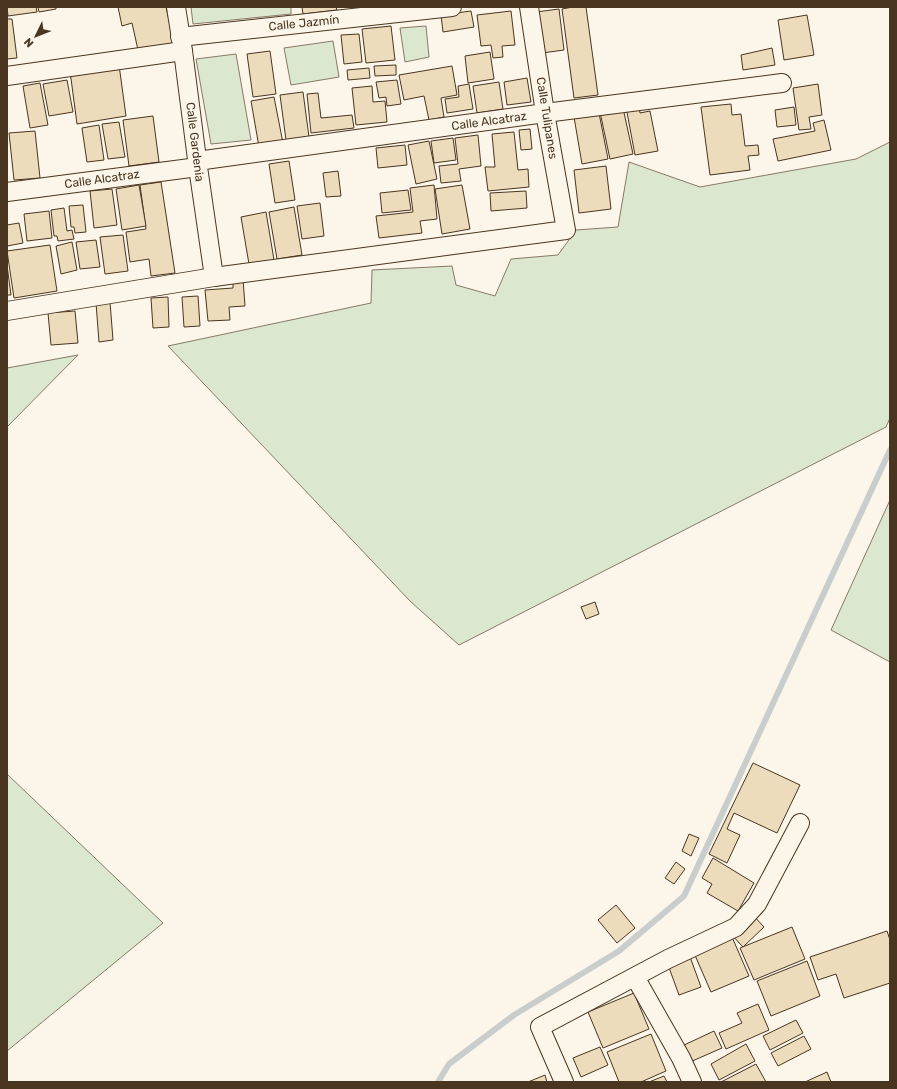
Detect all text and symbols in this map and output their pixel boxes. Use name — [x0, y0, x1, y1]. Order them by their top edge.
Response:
street label: Calle Jazmín — [268, 12, 340, 34]
north arrow — [16, 16, 56, 56]
text: N — [22, 35, 37, 50]
street label: Calle Tulipanes — [534, 76, 560, 160]
street label: Calle Gardenia — [183, 101, 207, 183]
street label: Calle Alcatraz — [450, 109, 528, 133]
street label: Calle Alcatraz — [63, 167, 141, 191]

